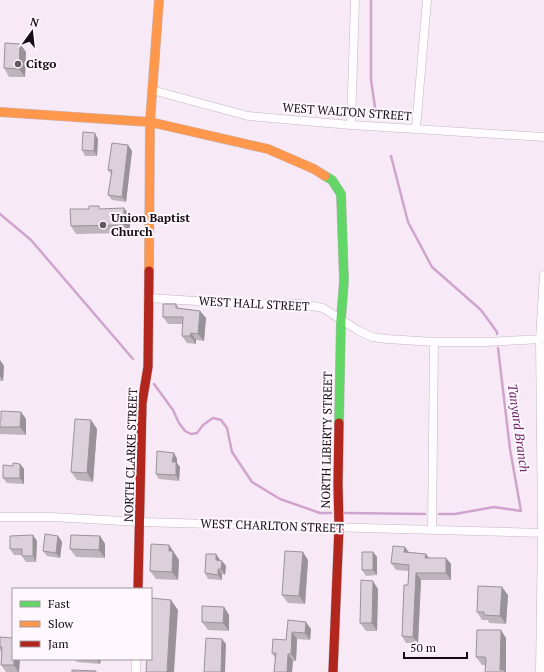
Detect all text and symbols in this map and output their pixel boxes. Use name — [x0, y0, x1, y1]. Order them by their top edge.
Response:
north arrow — [12, 12, 52, 52]
text: N — [29, 14, 41, 30]
place label: Citgo — [26, 56, 57, 71]
marker: Citgo — [13, 59, 23, 69]
street label: WEST WALTON STREET — [282, 100, 413, 124]
place label: Union Baptist Church — [111, 210, 190, 239]
marker: Union Baptist Church — [98, 220, 108, 230]
street label: WEST HALL STREET — [198, 293, 310, 314]
street label: NORTH LIBERTY STREET — [318, 371, 335, 509]
water label: Tanyard Branch — [504, 383, 534, 473]
street label: NORTH CLARKE STREET — [121, 387, 140, 522]
street label: WEST CHARLTON STREET — [200, 516, 344, 536]
legend — [12, 588, 152, 660]
text: Fast — [48, 596, 71, 611]
text: Slow — [48, 616, 74, 631]
scale bar — [404, 634, 467, 660]
text: Jam — [48, 636, 69, 651]
text: 50 m — [410, 640, 437, 655]

